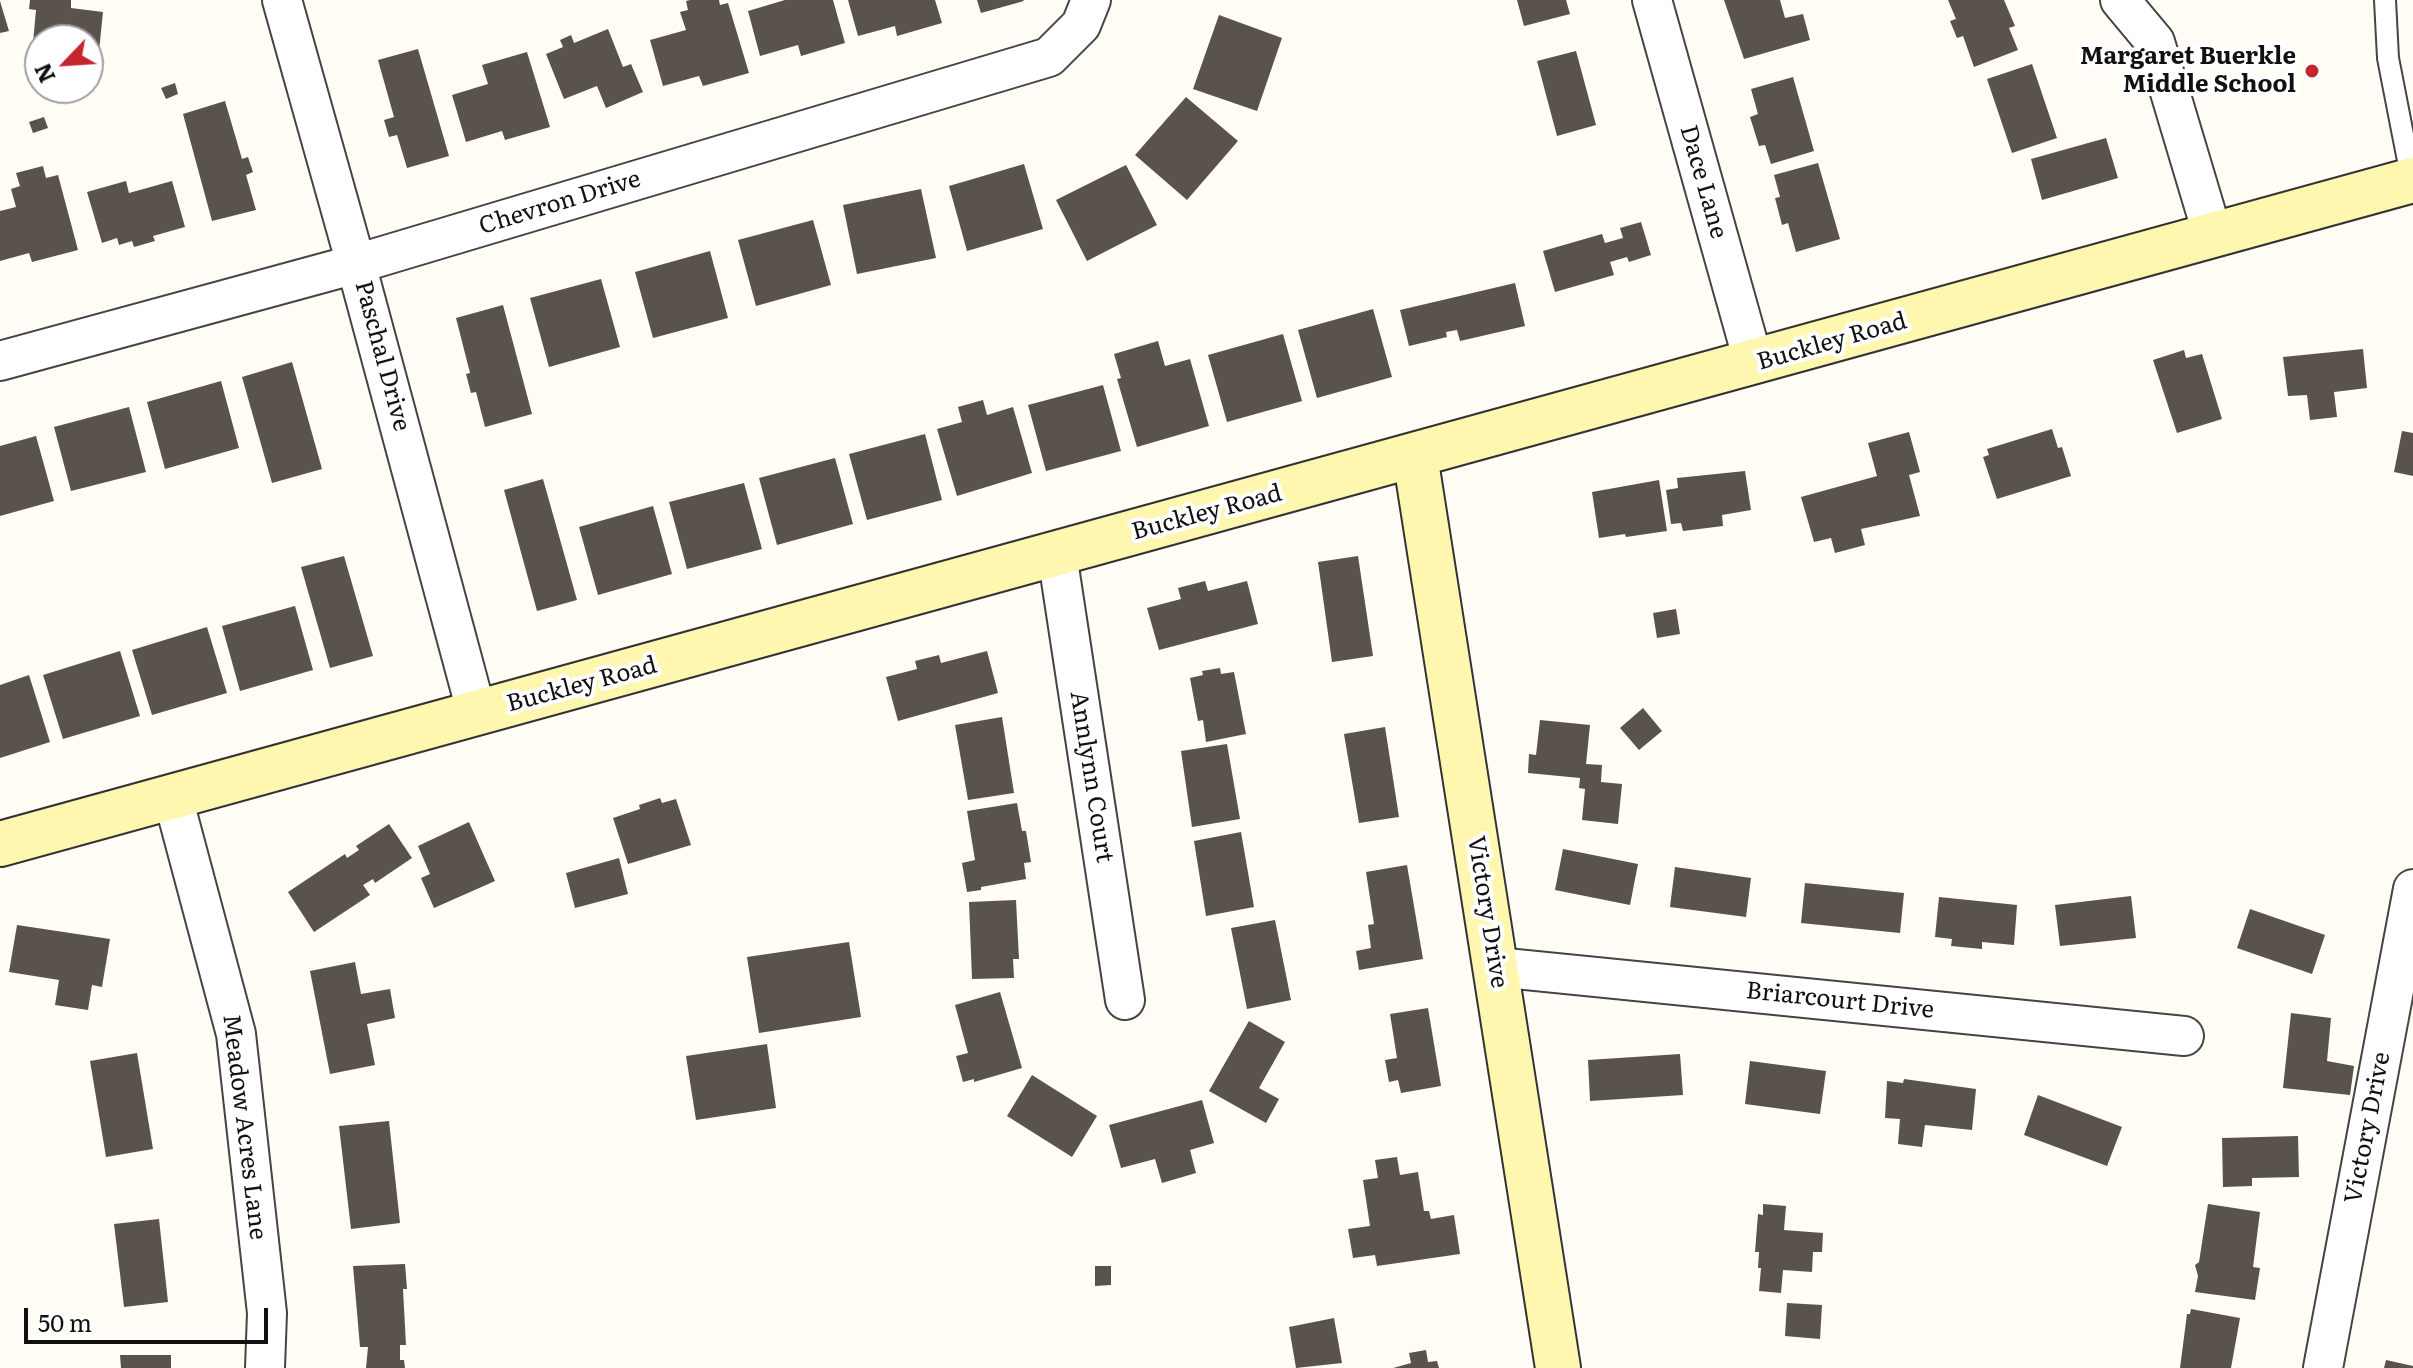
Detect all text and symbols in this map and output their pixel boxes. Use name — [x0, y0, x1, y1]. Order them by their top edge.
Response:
north arrow — [24, 24, 104, 104]
place label: Margaret Buerkle Middle School — [2080, 43, 2296, 99]
text: N — [25, 58, 62, 89]
marker: Margaret Buerkle Middle School — [2303, 62, 2321, 80]
street label: Dace Lane — [1673, 122, 1733, 242]
street label: Chevron Drive — [476, 165, 644, 241]
street label: Paschal Drive — [348, 278, 416, 434]
street label: Buckley Road — [1754, 307, 1910, 377]
street label: Buckley Road — [1129, 479, 1285, 547]
street label: Buckley Road — [504, 651, 660, 719]
street label: Annlynn Court — [1063, 689, 1119, 865]
street label: Victory Drive — [1461, 834, 1513, 990]
street label: Briarcourt Drive — [1745, 977, 1935, 1025]
street label: Meadow Acres Lane — [216, 1013, 272, 1241]
street label: Victory Drive — [2339, 1050, 2397, 1206]
scale bar — [28, 1292, 272, 1342]
text: 50 m — [38, 1304, 92, 1339]

